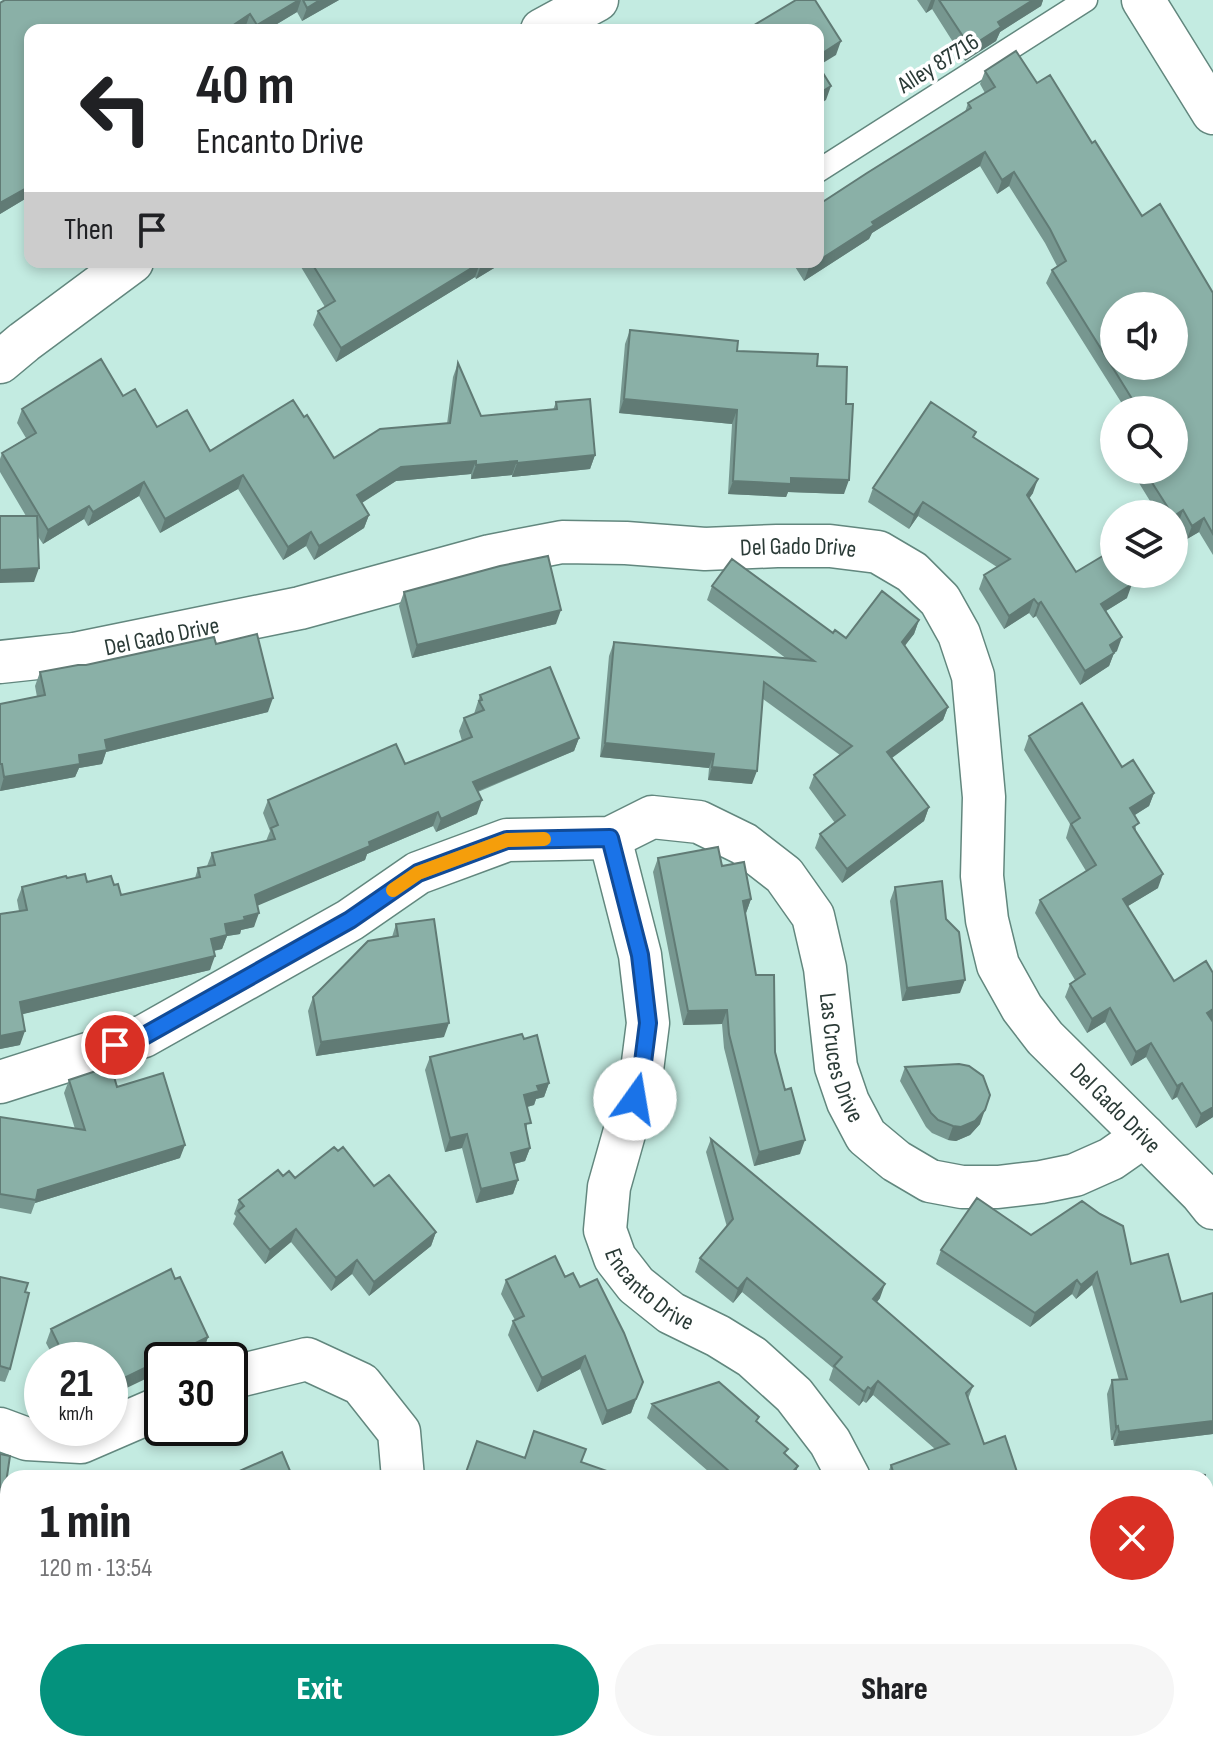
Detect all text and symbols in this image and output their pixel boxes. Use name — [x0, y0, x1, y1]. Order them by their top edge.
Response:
street label: Alley 87716 — [891, 27, 984, 100]
text: 40 m — [196, 53, 295, 120]
icon: left — [64, 56, 168, 160]
text: Encanto Drive — [196, 121, 364, 164]
icon: arrive — [130, 208, 174, 252]
text: Then — [64, 212, 114, 248]
map controls — [1100, 292, 1188, 588]
button: sound — [1100, 292, 1188, 380]
button: search — [1100, 396, 1188, 484]
button: layers — [1100, 500, 1188, 588]
street label: Del Gado Drive — [739, 532, 858, 564]
street label: Del Gado Drive — [102, 611, 222, 662]
street label: Las Cruces Drive — [813, 991, 870, 1128]
pin — [81, 1011, 149, 1079]
icon: arrive — [93, 1023, 137, 1067]
position arrow — [593, 1057, 677, 1141]
street label: Del Gado Drive — [1064, 1057, 1167, 1160]
street label: Encanto Drive — [598, 1245, 699, 1337]
speed limit sign: 30 — [144, 1342, 248, 1446]
text: 21 — [59, 1360, 93, 1408]
text: km/h — [59, 1402, 93, 1426]
text: 1 min — [40, 1494, 131, 1551]
button: close — [1090, 1496, 1174, 1580]
text: 120 m · 13:54 — [40, 1553, 152, 1584]
button: Exit — [40, 1644, 599, 1736]
button: Share — [615, 1644, 1174, 1736]

